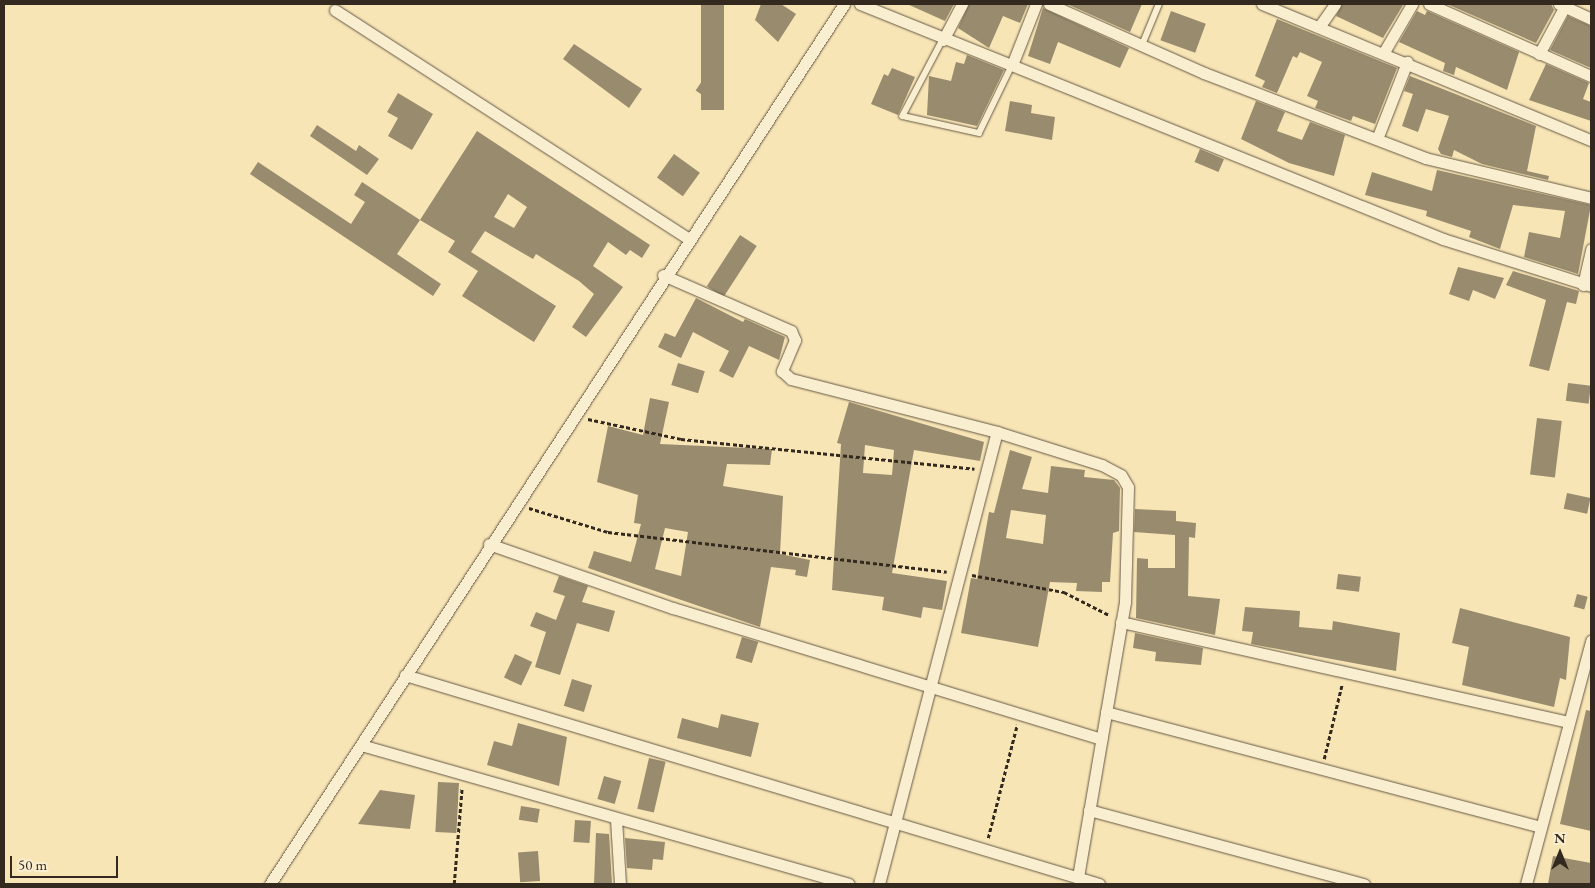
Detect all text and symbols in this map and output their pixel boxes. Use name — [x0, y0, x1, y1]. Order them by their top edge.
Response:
north arrow — [1535, 828, 1585, 878]
text: N — [1554, 829, 1566, 847]
scale bar — [12, 846, 120, 878]
text: 50 m — [18, 855, 47, 874]

